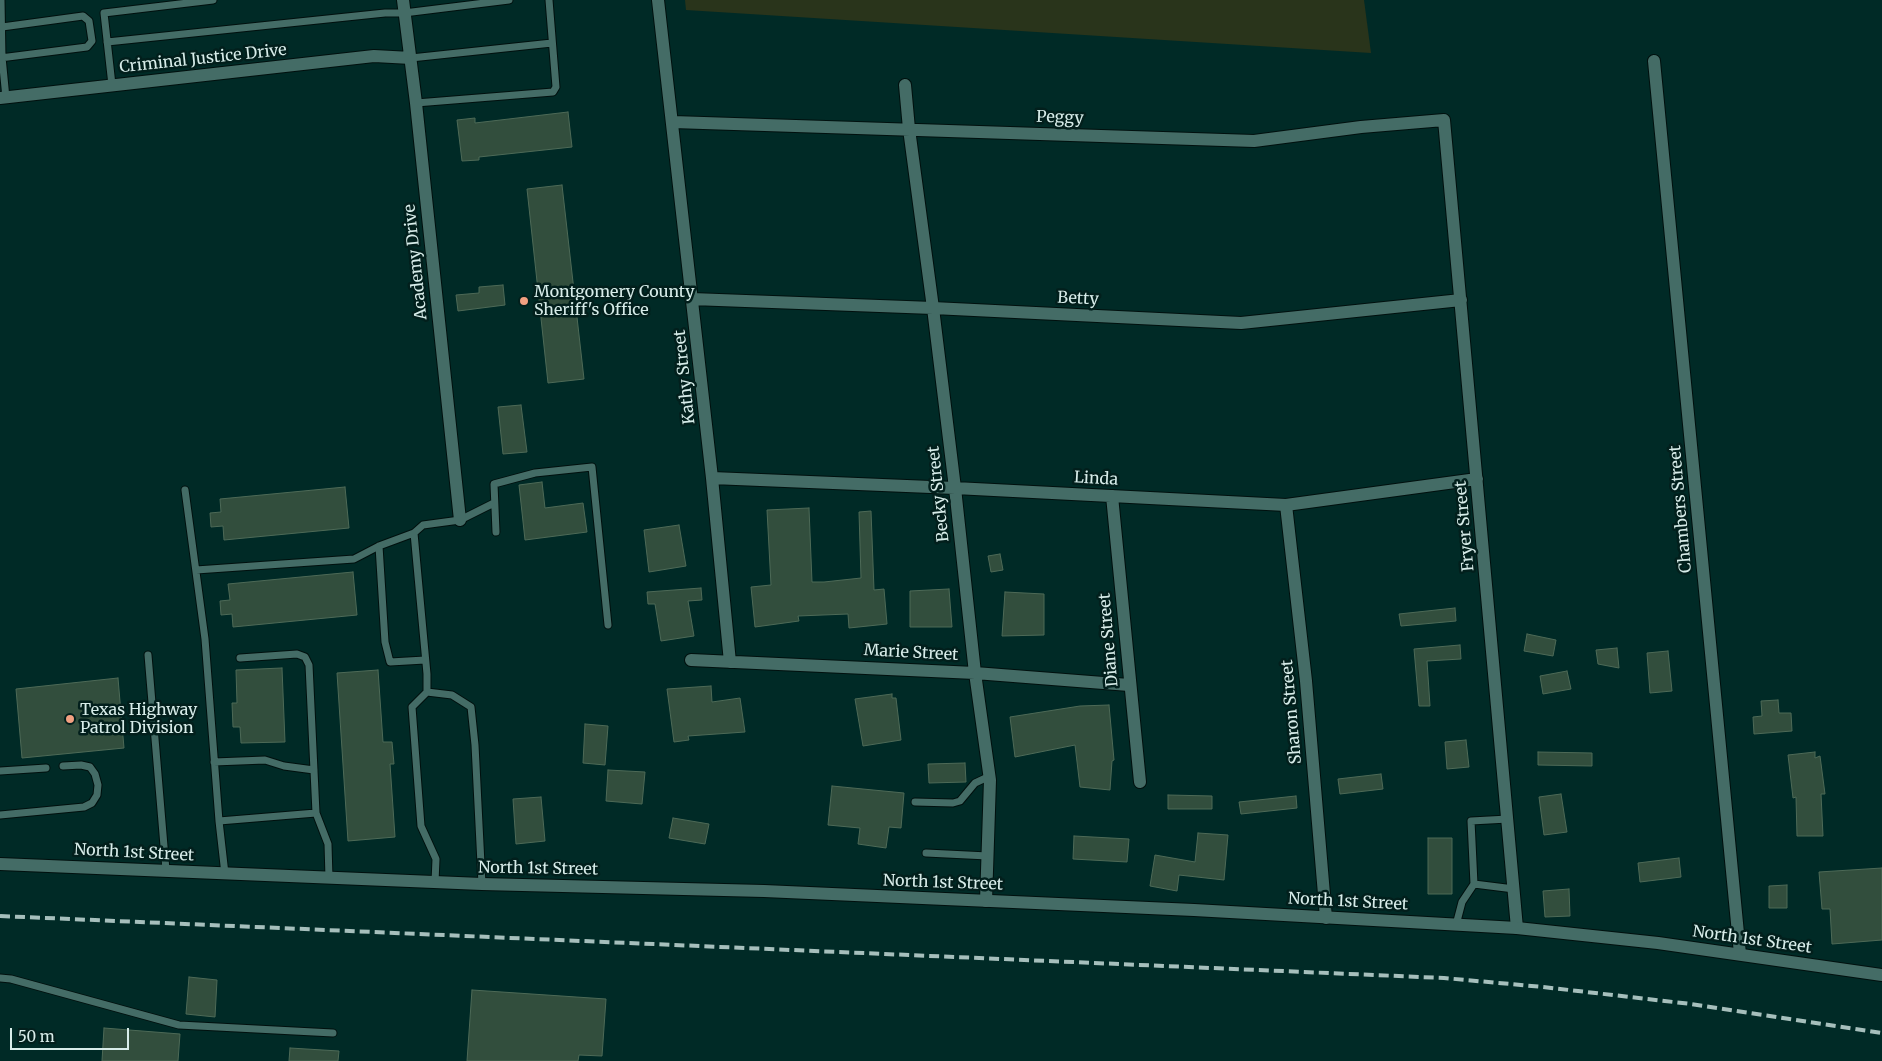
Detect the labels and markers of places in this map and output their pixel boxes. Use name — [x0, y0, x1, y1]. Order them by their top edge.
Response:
place label: Montgomery County Sheriff's Office — [534, 282, 694, 320]
marker: Montgomery County Sheriff's Office — [518, 295, 530, 307]
place label: Texas Highway Patrol Division — [80, 700, 197, 738]
marker: Texas Highway Patrol Division — [64, 713, 76, 725]

